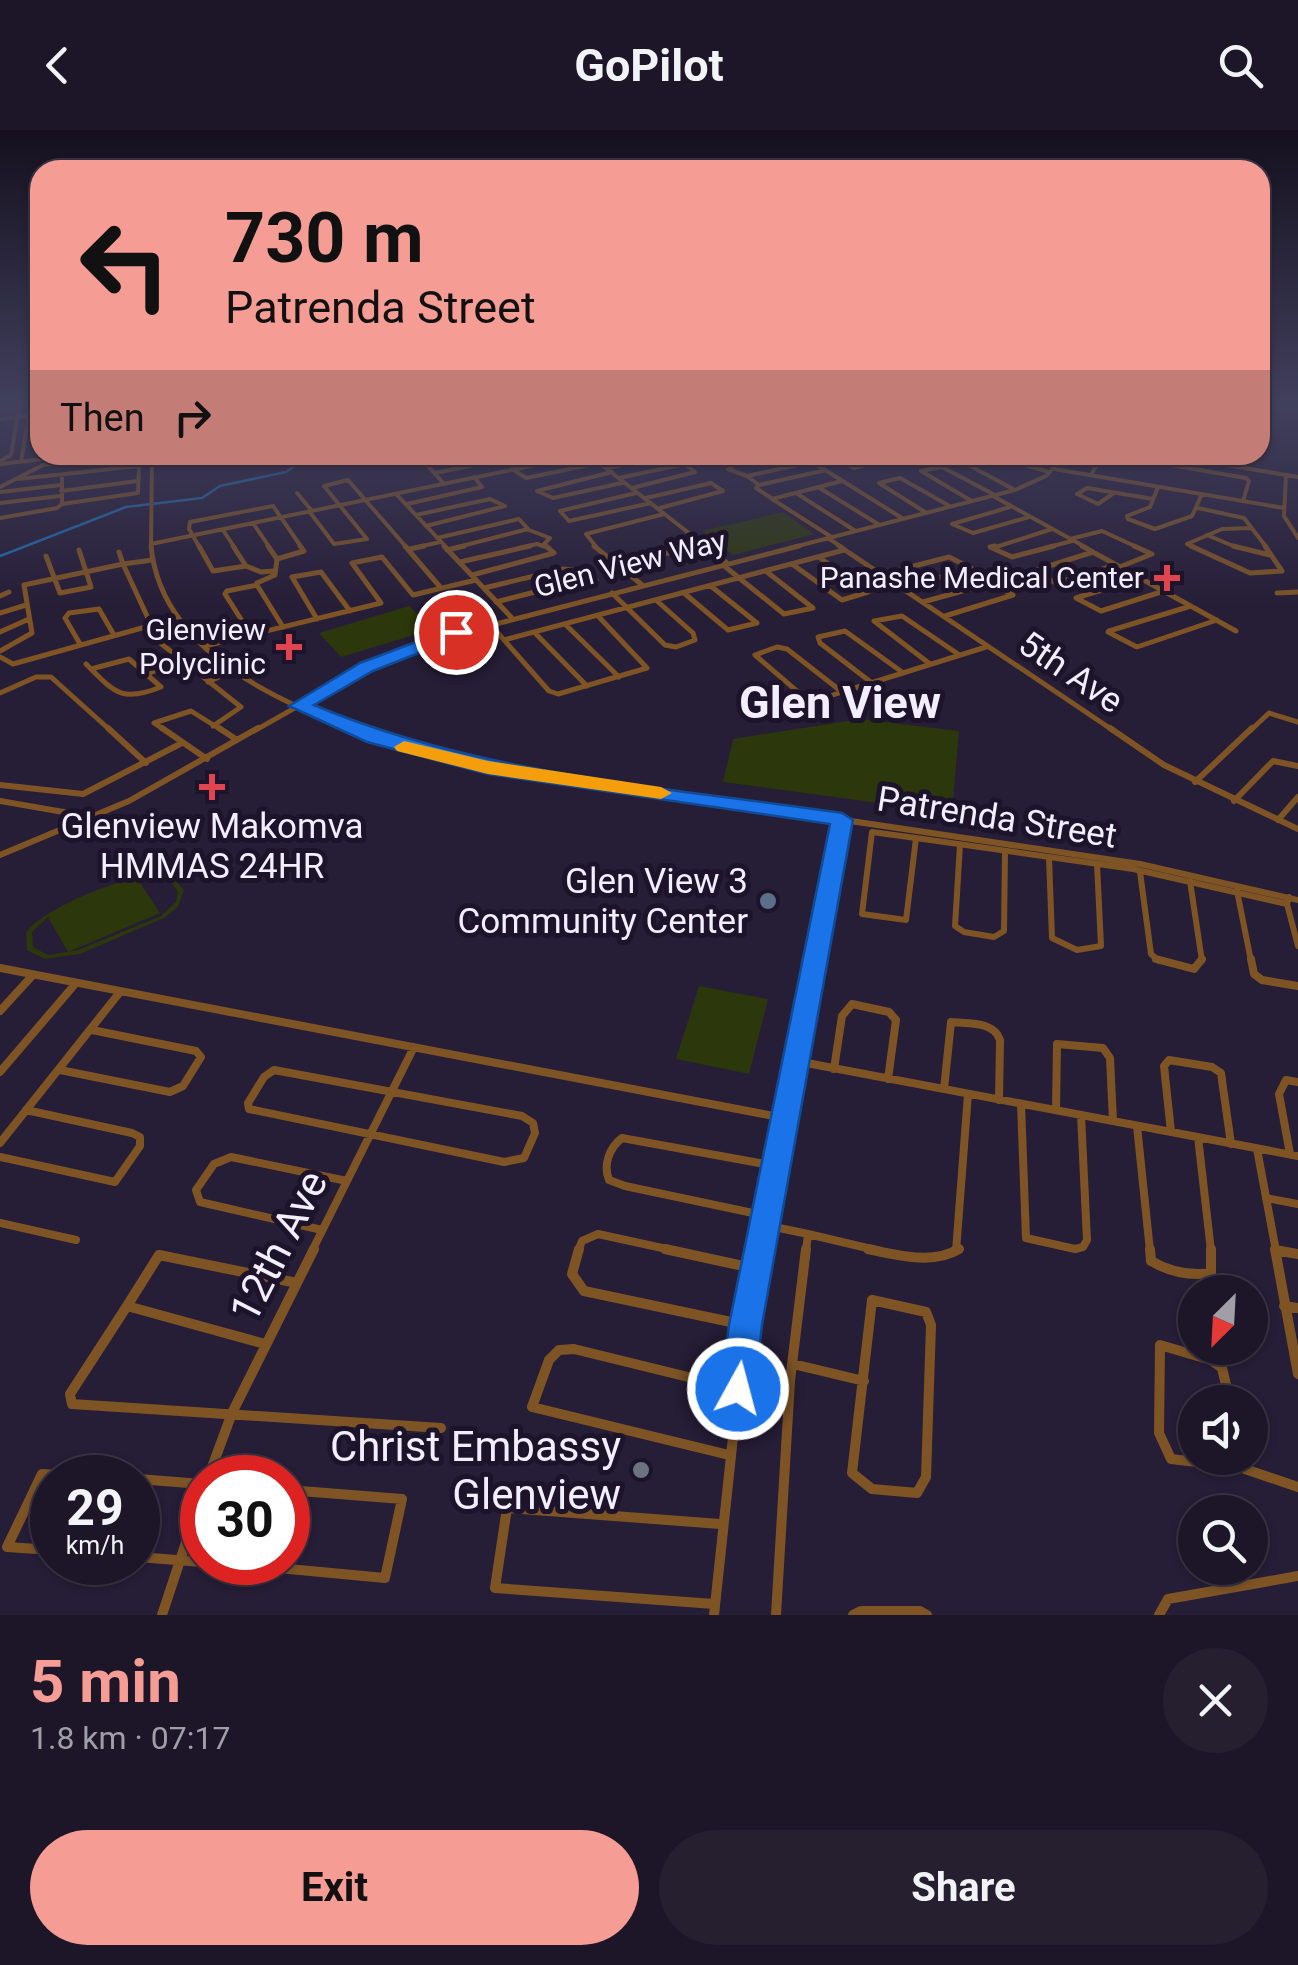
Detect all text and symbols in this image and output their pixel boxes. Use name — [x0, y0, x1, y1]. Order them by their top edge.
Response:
icon: back — [30, 38, 85, 93]
icon: search — [1213, 38, 1268, 93]
text: GoPilot — [574, 39, 724, 92]
text: 730 m — [225, 197, 424, 279]
icon: left — [60, 200, 190, 330]
text: Patrenda Street — [225, 281, 536, 334]
icon: right — [165, 390, 220, 445]
text: Then — [60, 396, 145, 440]
street label: Glen View Way — [530, 523, 729, 604]
place label: Panashe Medical Center — [820, 560, 1144, 595]
marker: Panashe Medical Center — [1154, 565, 1180, 591]
pin — [414, 590, 499, 675]
icon: arrive — [429, 605, 484, 660]
place label: Glenview Polyclinic — [139, 612, 266, 681]
street label: 5th Ave — [1011, 623, 1130, 722]
marker: Glenview Polyclinic — [276, 634, 302, 660]
district label: Glen View — [739, 676, 941, 729]
marker: Glenview Makomva HMMAS 24HR — [199, 774, 225, 800]
street label: Patrenda Street — [874, 778, 1119, 857]
place label: Glenview Makomva HMMAS 24HR — [61, 806, 363, 887]
place label: Glen View 3 Community Center — [458, 861, 748, 942]
marker: Glen View 3 Community Center — [757, 890, 779, 912]
street label: 12th Ave — [220, 1162, 337, 1330]
north arrow — [1178, 1275, 1268, 1365]
map controls — [1178, 1275, 1268, 1585]
position arrow — [686, 1337, 790, 1441]
button: sound — [1178, 1385, 1268, 1475]
place label: Christ Embassy Glenview — [330, 1422, 621, 1519]
speed limit sign: 30 — [180, 1455, 310, 1585]
marker: Christ Embassy Glenview — [630, 1459, 652, 1481]
text: 29 — [66, 1479, 124, 1537]
button: search — [1178, 1495, 1268, 1585]
text: km/h — [66, 1531, 124, 1560]
text: 5 min — [30, 1646, 181, 1717]
button: close — [1163, 1648, 1268, 1753]
text: 1.8 km · 07:17 — [30, 1719, 231, 1757]
button: Exit — [30, 1830, 639, 1945]
button: Share — [659, 1830, 1268, 1945]

